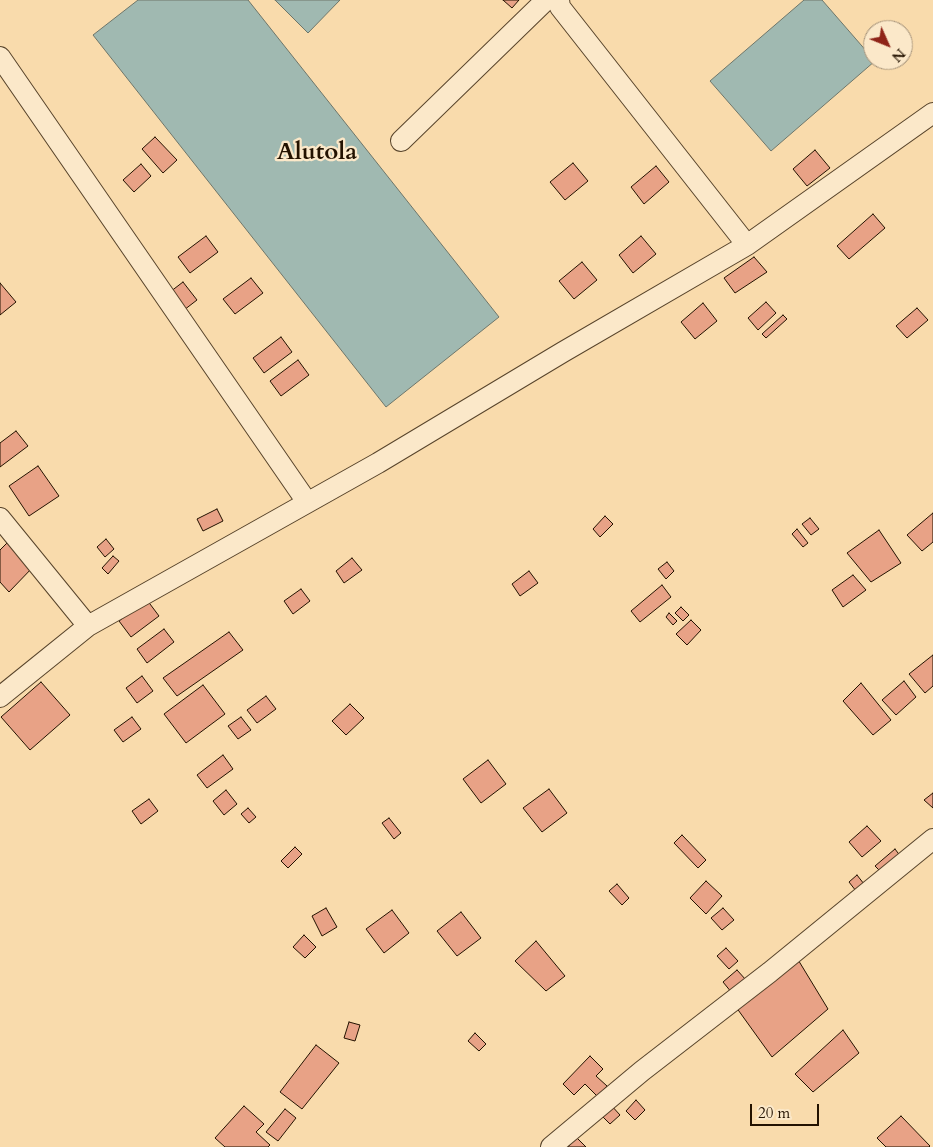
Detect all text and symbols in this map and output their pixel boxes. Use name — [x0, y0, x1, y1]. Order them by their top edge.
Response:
north arrow — [863, 20, 913, 70]
text: N — [887, 44, 909, 66]
district label: Alutola — [277, 139, 357, 167]
scale bar — [753, 1094, 822, 1126]
text: 20 m — [758, 1103, 790, 1123]

